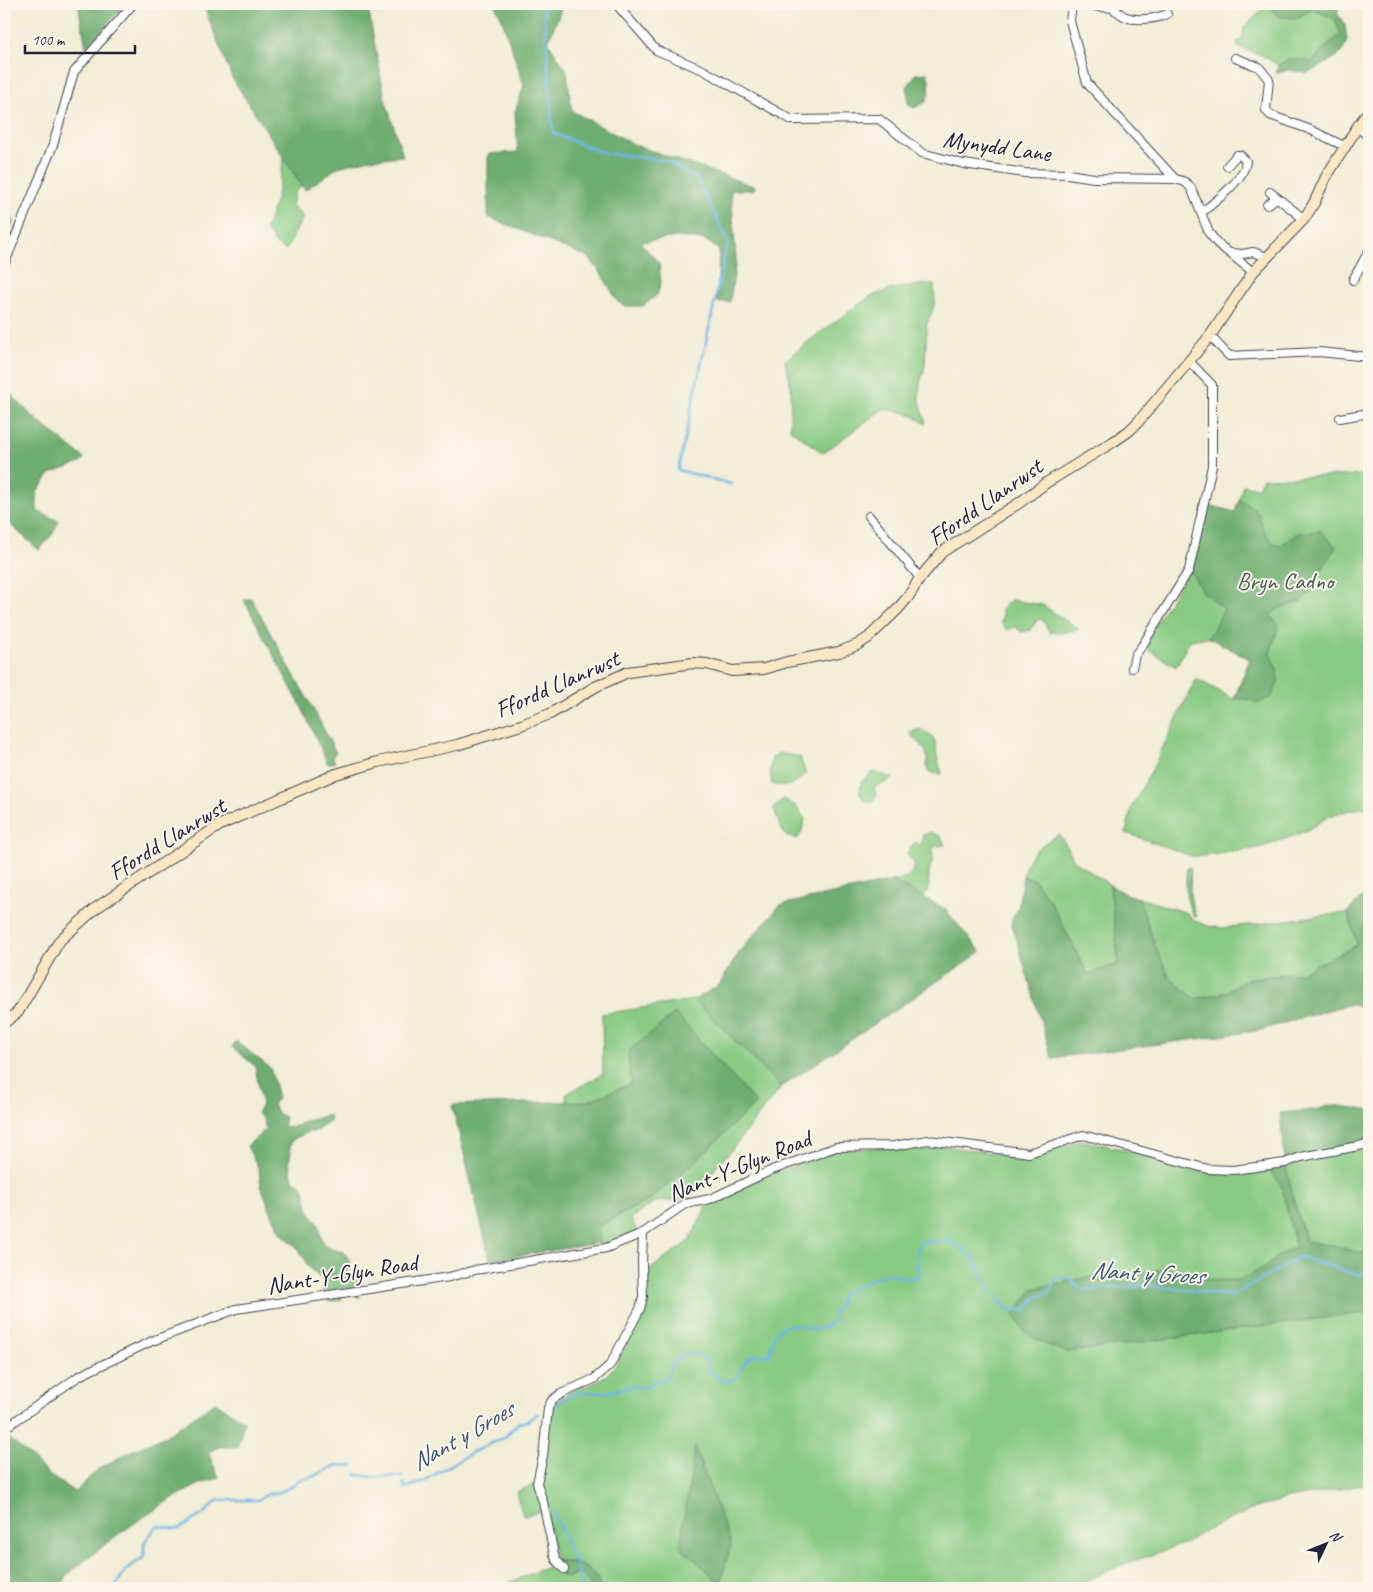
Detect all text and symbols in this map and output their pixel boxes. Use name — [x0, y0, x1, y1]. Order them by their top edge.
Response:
scale bar — [25, 22, 135, 54]
text: 100 m — [32, 31, 66, 50]
street label: Mynydd Lane — [941, 124, 1055, 169]
street label: Ffordd Llanrwst — [922, 450, 1050, 552]
park label: Bryn Cadno — [1237, 566, 1336, 596]
street label: Ffordd Llanrwst — [490, 642, 626, 725]
street label: Ffordd Llanrwst — [103, 790, 233, 887]
street label: Nant-Y-Glyn Road — [663, 1122, 818, 1208]
street label: Nant-Y-Glyn Road — [265, 1247, 423, 1301]
water label: Nant y Groes — [1090, 1254, 1209, 1292]
water label: Nant y Groes — [405, 1392, 523, 1478]
north arrow — [1300, 1520, 1350, 1570]
text: N — [1326, 1527, 1346, 1546]

